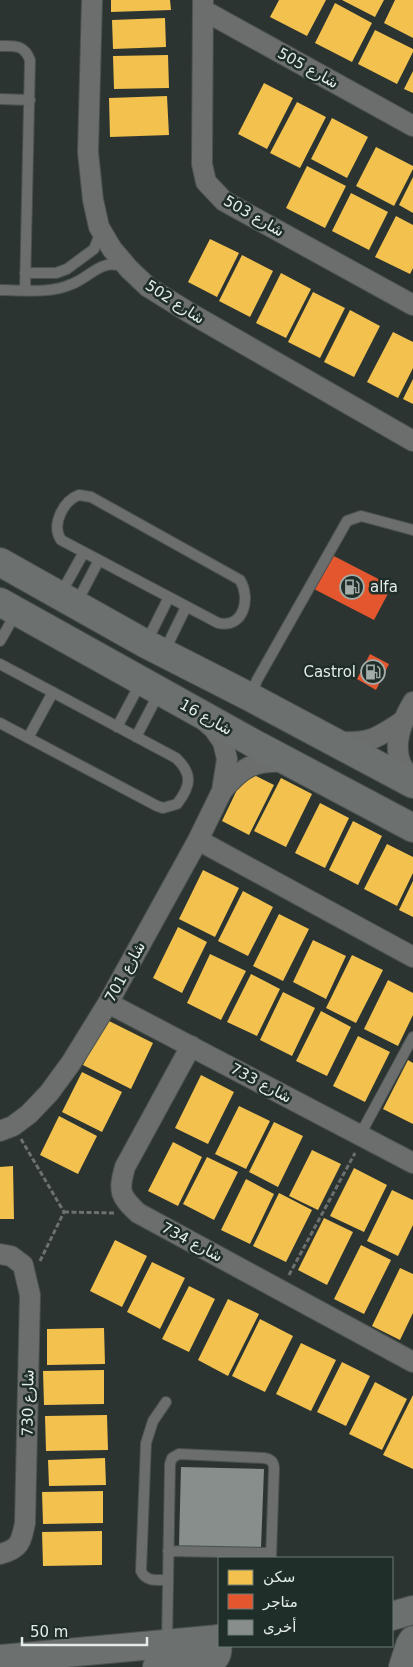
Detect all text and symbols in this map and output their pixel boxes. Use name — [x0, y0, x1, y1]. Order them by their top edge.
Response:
street label: شارع 505 — [274, 44, 342, 92]
street label: شارع 503 — [221, 192, 287, 240]
street label: شارع 502 — [142, 276, 208, 328]
fuel station icon: alfa — [339, 574, 365, 600]
place label: alfa — [370, 578, 398, 596]
fuel station icon: Castrol — [360, 659, 386, 685]
place label: Castrol — [303, 663, 356, 681]
street label: شارع 16 — [177, 695, 235, 739]
street label: شارع 701 — [101, 938, 149, 1006]
street label: شارع 733 — [227, 1059, 295, 1107]
street label: شارع 734 — [158, 1218, 226, 1266]
street label: شارع 730 — [18, 1369, 38, 1437]
legend — [218, 1557, 393, 1647]
text: سكن — [263, 1568, 295, 1586]
text: متاجر — [262, 1593, 298, 1611]
scale bar — [22, 1614, 148, 1646]
text: أخرى — [263, 1617, 296, 1636]
text: 50 m — [30, 1623, 68, 1641]

